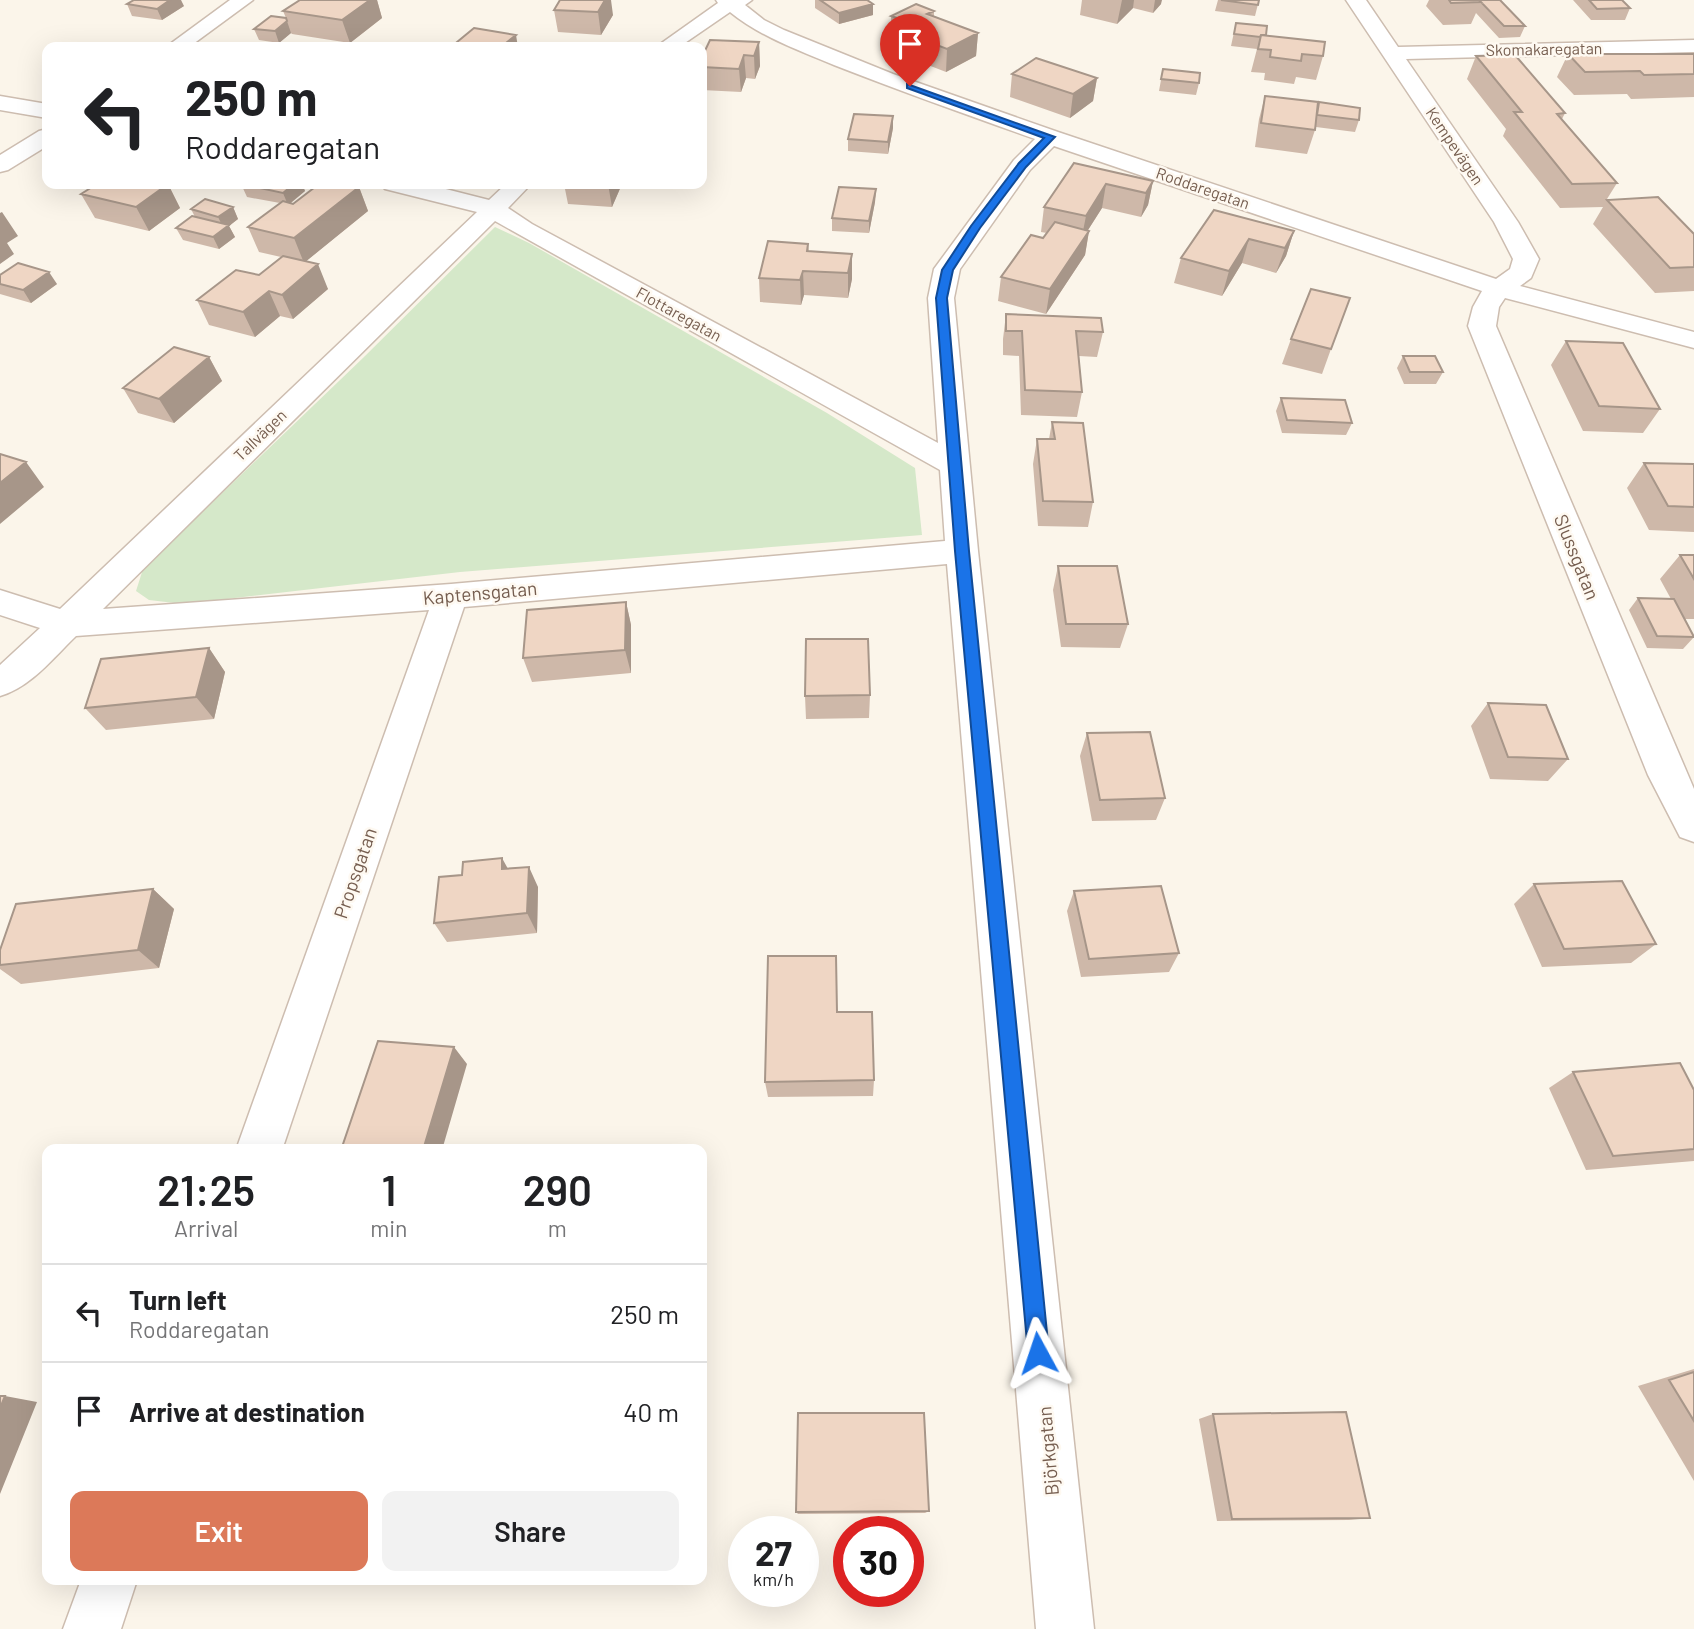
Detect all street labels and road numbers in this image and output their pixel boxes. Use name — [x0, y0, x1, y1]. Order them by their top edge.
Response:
street label: Skomakaregatan — [1485, 38, 1603, 59]
street label: Kempevägen — [1422, 103, 1488, 188]
street label: Roddaregatan — [1154, 163, 1252, 212]
street label: Flottaregatan — [633, 282, 725, 345]
street label: Tallvägen — [229, 405, 290, 464]
street label: Slussgatan — [1550, 511, 1605, 603]
street label: Kaptensgatan — [422, 576, 538, 609]
street label: Propsgatan — [328, 824, 381, 921]
street label: Björkgatan — [1032, 1405, 1063, 1497]

